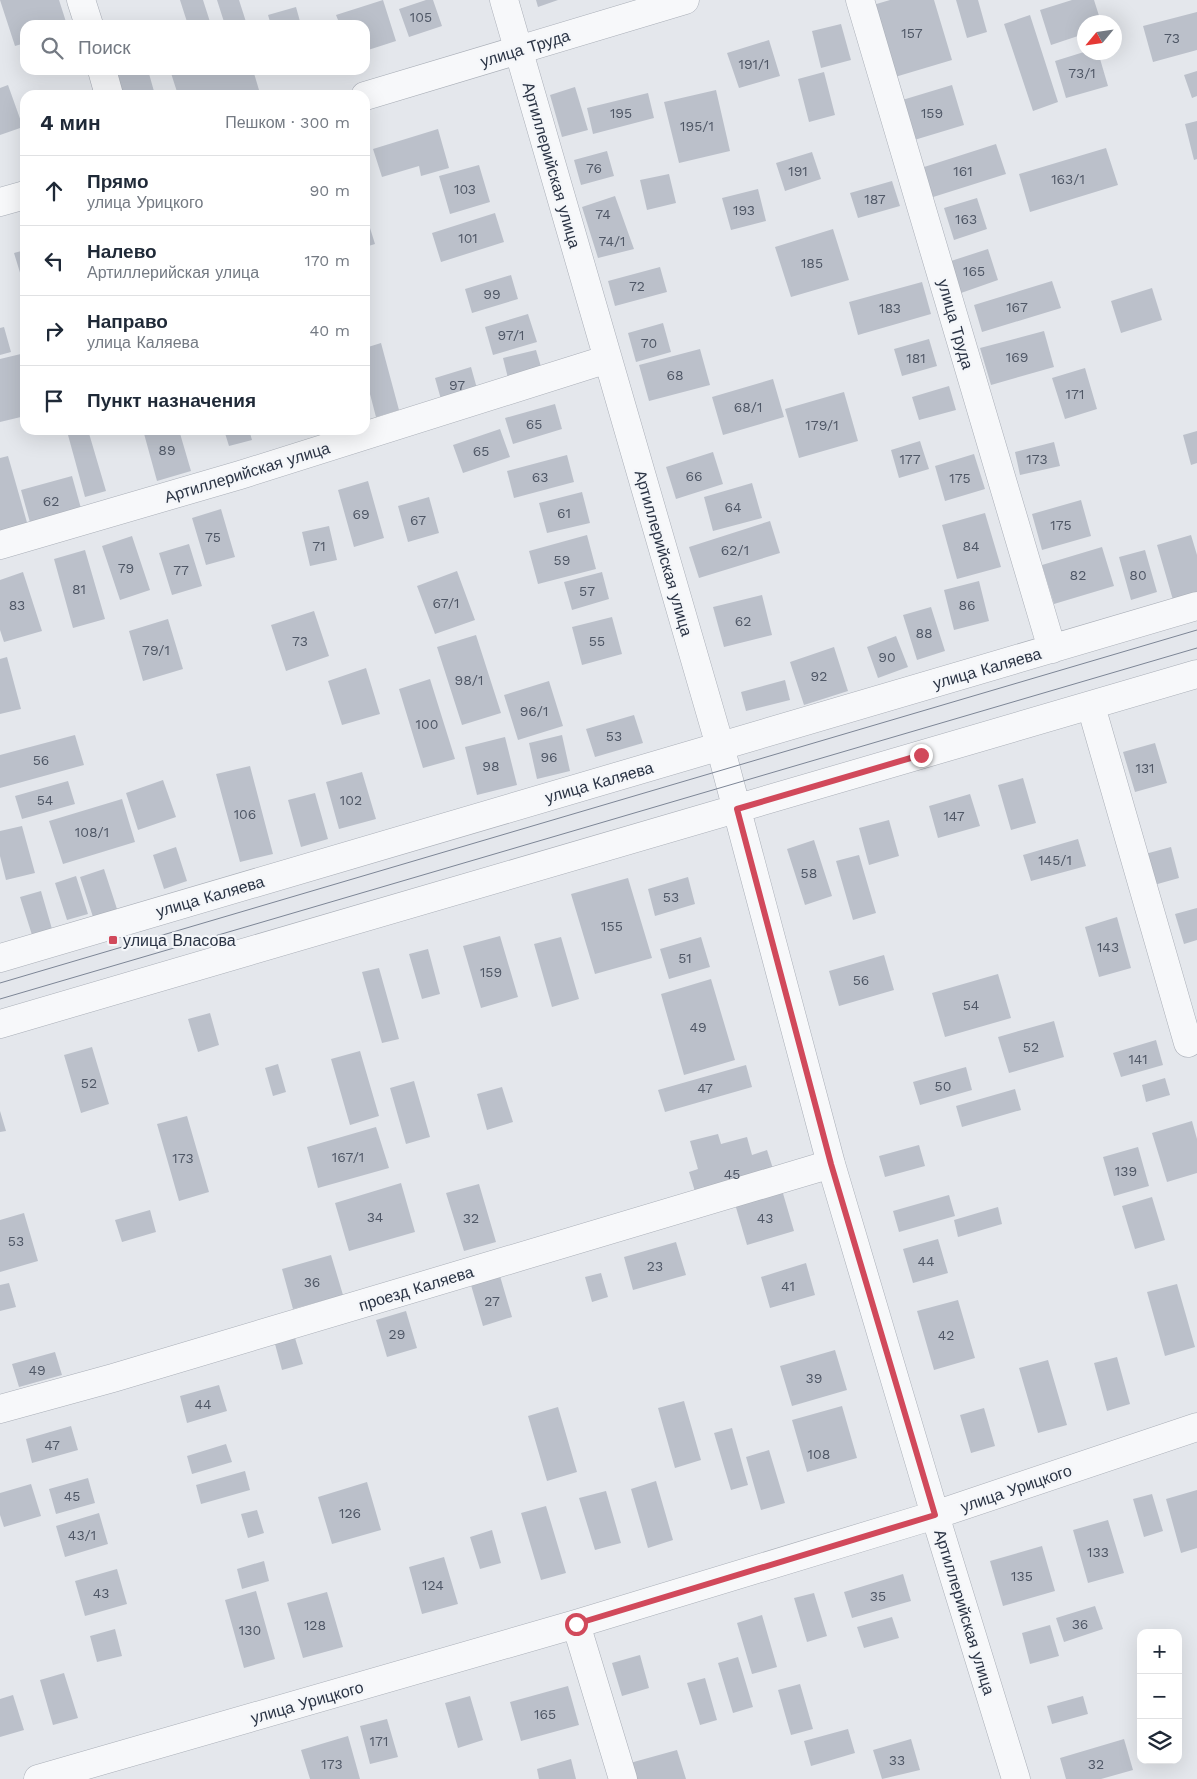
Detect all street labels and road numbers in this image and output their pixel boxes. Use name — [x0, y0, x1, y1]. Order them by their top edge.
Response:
street label: улица Труда — [478, 26, 572, 71]
street label: Артиллерийская улица — [519, 80, 584, 251]
street label: улица Труда — [934, 277, 977, 371]
street label: Артиллерийская улица — [162, 438, 332, 507]
street label: Артиллерийская улица — [631, 468, 696, 639]
street label: улица Каляева — [931, 644, 1044, 693]
street label: улица Каляева — [543, 758, 656, 807]
street label: улица Каляева — [154, 872, 267, 921]
street label: проезд Каляева — [356, 1262, 476, 1315]
street label: улица Урицкого — [958, 1461, 1074, 1516]
street label: Артиллерийская улица — [930, 1527, 999, 1697]
street label: улица Урицкого — [249, 1677, 366, 1728]

